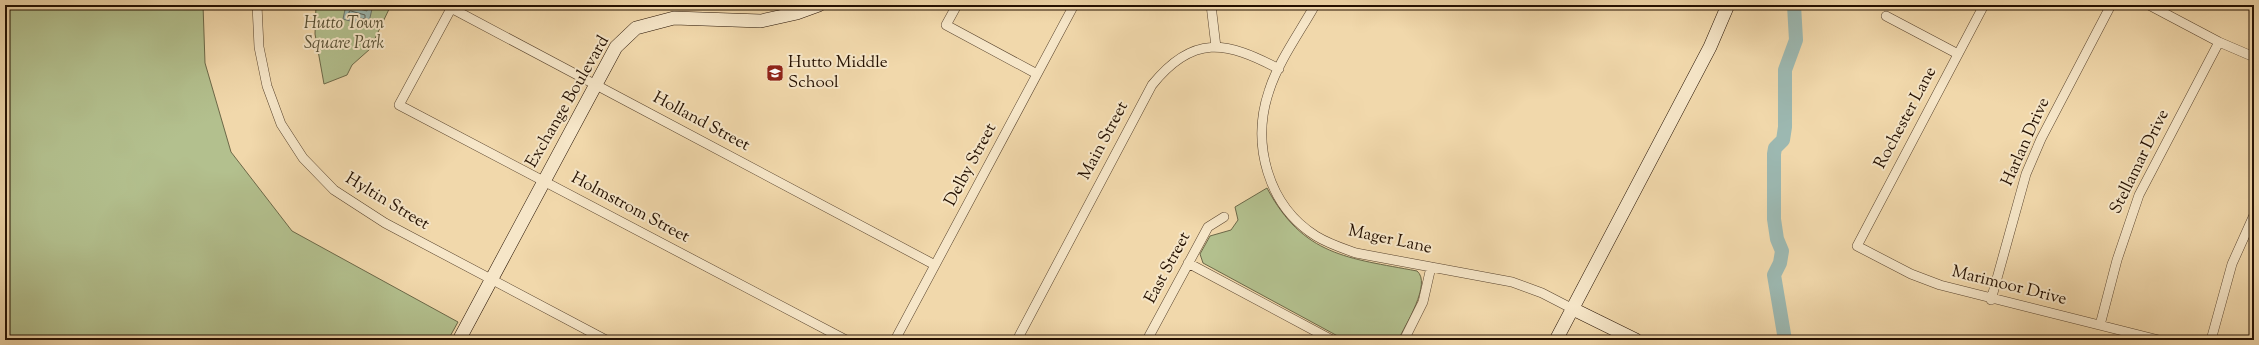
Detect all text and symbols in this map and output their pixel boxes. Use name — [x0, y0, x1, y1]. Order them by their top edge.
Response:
park label: Hutto Town Square Park — [304, 12, 384, 56]
street label: Exchange Boulevard — [520, 31, 616, 173]
place label: Hutto Middle School — [788, 51, 888, 95]
school or university icon: Hutto Middle School — [765, 63, 785, 83]
street label: Rochester Lane — [1869, 63, 1943, 173]
street label: Holland Street — [648, 86, 754, 158]
street label: Harlan Drive — [1996, 94, 2056, 190]
street label: Main Street — [1073, 97, 1135, 185]
street label: Stellamar Drive — [2104, 106, 2176, 218]
street label: Delby Street — [939, 119, 1003, 211]
street label: Hyltin Street — [340, 167, 434, 237]
street label: Holmstrom Street — [566, 167, 694, 249]
street label: Mager Lane — [1346, 219, 1434, 261]
street label: East Street — [1139, 228, 1197, 308]
street label: Marimoor Drive — [1949, 260, 2069, 312]

